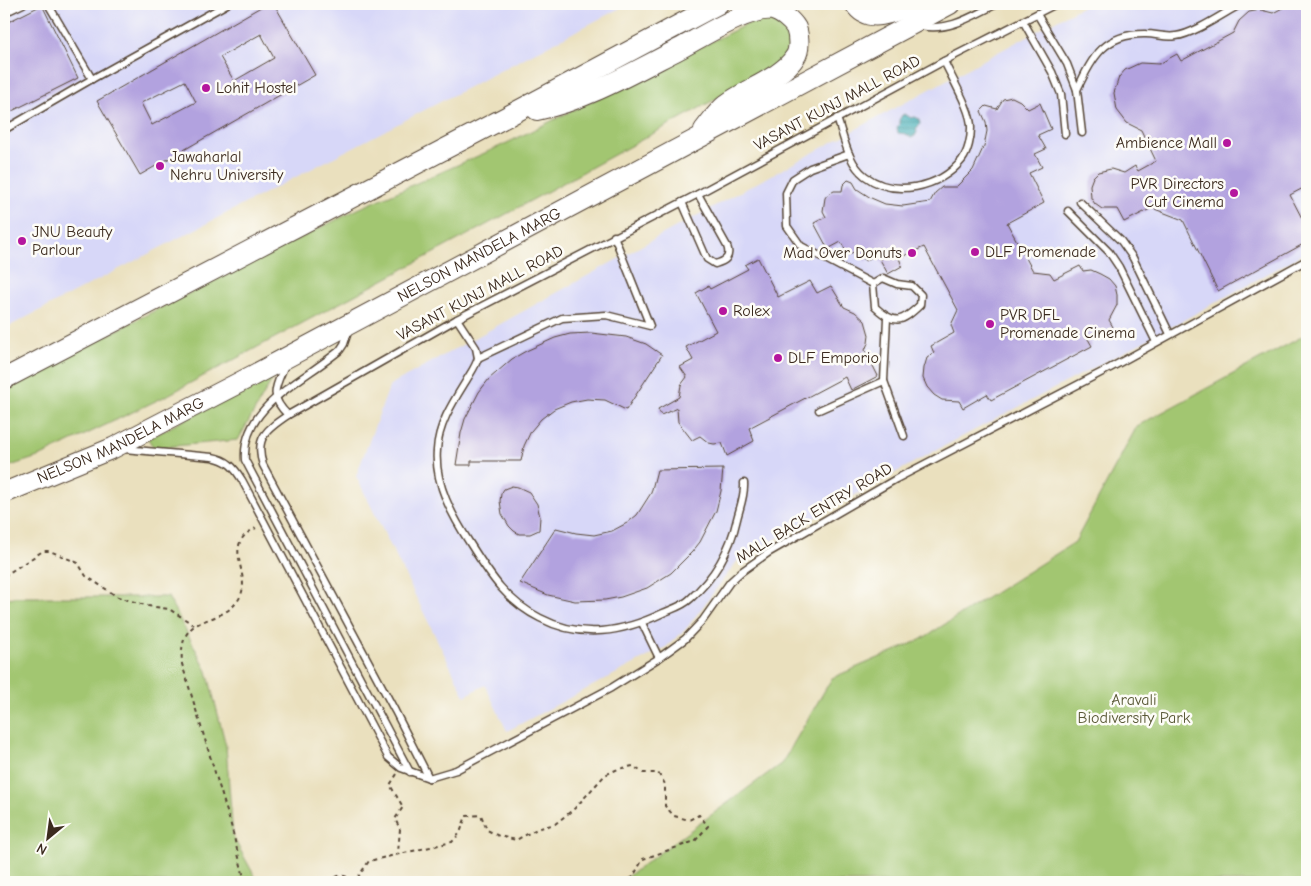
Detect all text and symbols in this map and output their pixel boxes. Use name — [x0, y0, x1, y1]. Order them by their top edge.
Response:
street label: VASANT KUNJ MALL ROAD — [751, 51, 923, 155]
place label: Lohit Hostel — [216, 79, 297, 97]
marker: Lohit Hostel — [200, 82, 212, 94]
place label: Ambience Mall — [1116, 134, 1217, 152]
marker: Ambience Mall — [1221, 137, 1233, 149]
place label: Jawaharlal Nehru University — [170, 148, 284, 184]
marker: Jawaharlal Nehru University — [154, 160, 166, 172]
place label: PVR Directors Cut Cinema — [1131, 175, 1224, 211]
marker: PVR Directors Cut Cinema — [1228, 187, 1240, 199]
street label: NELSON MANDELA MARG — [394, 204, 564, 306]
place label: JNU Beauty Parlour — [32, 223, 113, 259]
marker: JNU Beauty Parlour — [16, 235, 28, 247]
street label: VASANT KUNJ MALL ROAD — [394, 241, 566, 345]
place label: DLF Promenade — [985, 243, 1096, 261]
place label: Mad Over Donuts — [783, 244, 902, 262]
marker: DLF Promenade — [969, 246, 981, 258]
marker: Mad Over Donuts — [906, 247, 918, 259]
place label: Rolex — [733, 302, 770, 320]
marker: Rolex — [717, 305, 729, 317]
place label: PVR DFL Promenade Cinema — [1000, 306, 1136, 342]
marker: PVR DFL Promenade Cinema — [984, 318, 996, 330]
place label: DLF Emporio — [788, 349, 879, 367]
marker: DLF Emporio — [772, 352, 784, 364]
street label: NELSON MANDELA MARG — [34, 393, 207, 487]
street label: MALL BACK ENTRY ROAD — [732, 459, 896, 567]
park label: Aravali Biodiversity Park — [1078, 691, 1191, 727]
north arrow — [22, 814, 72, 864]
text: N — [34, 839, 50, 859]

